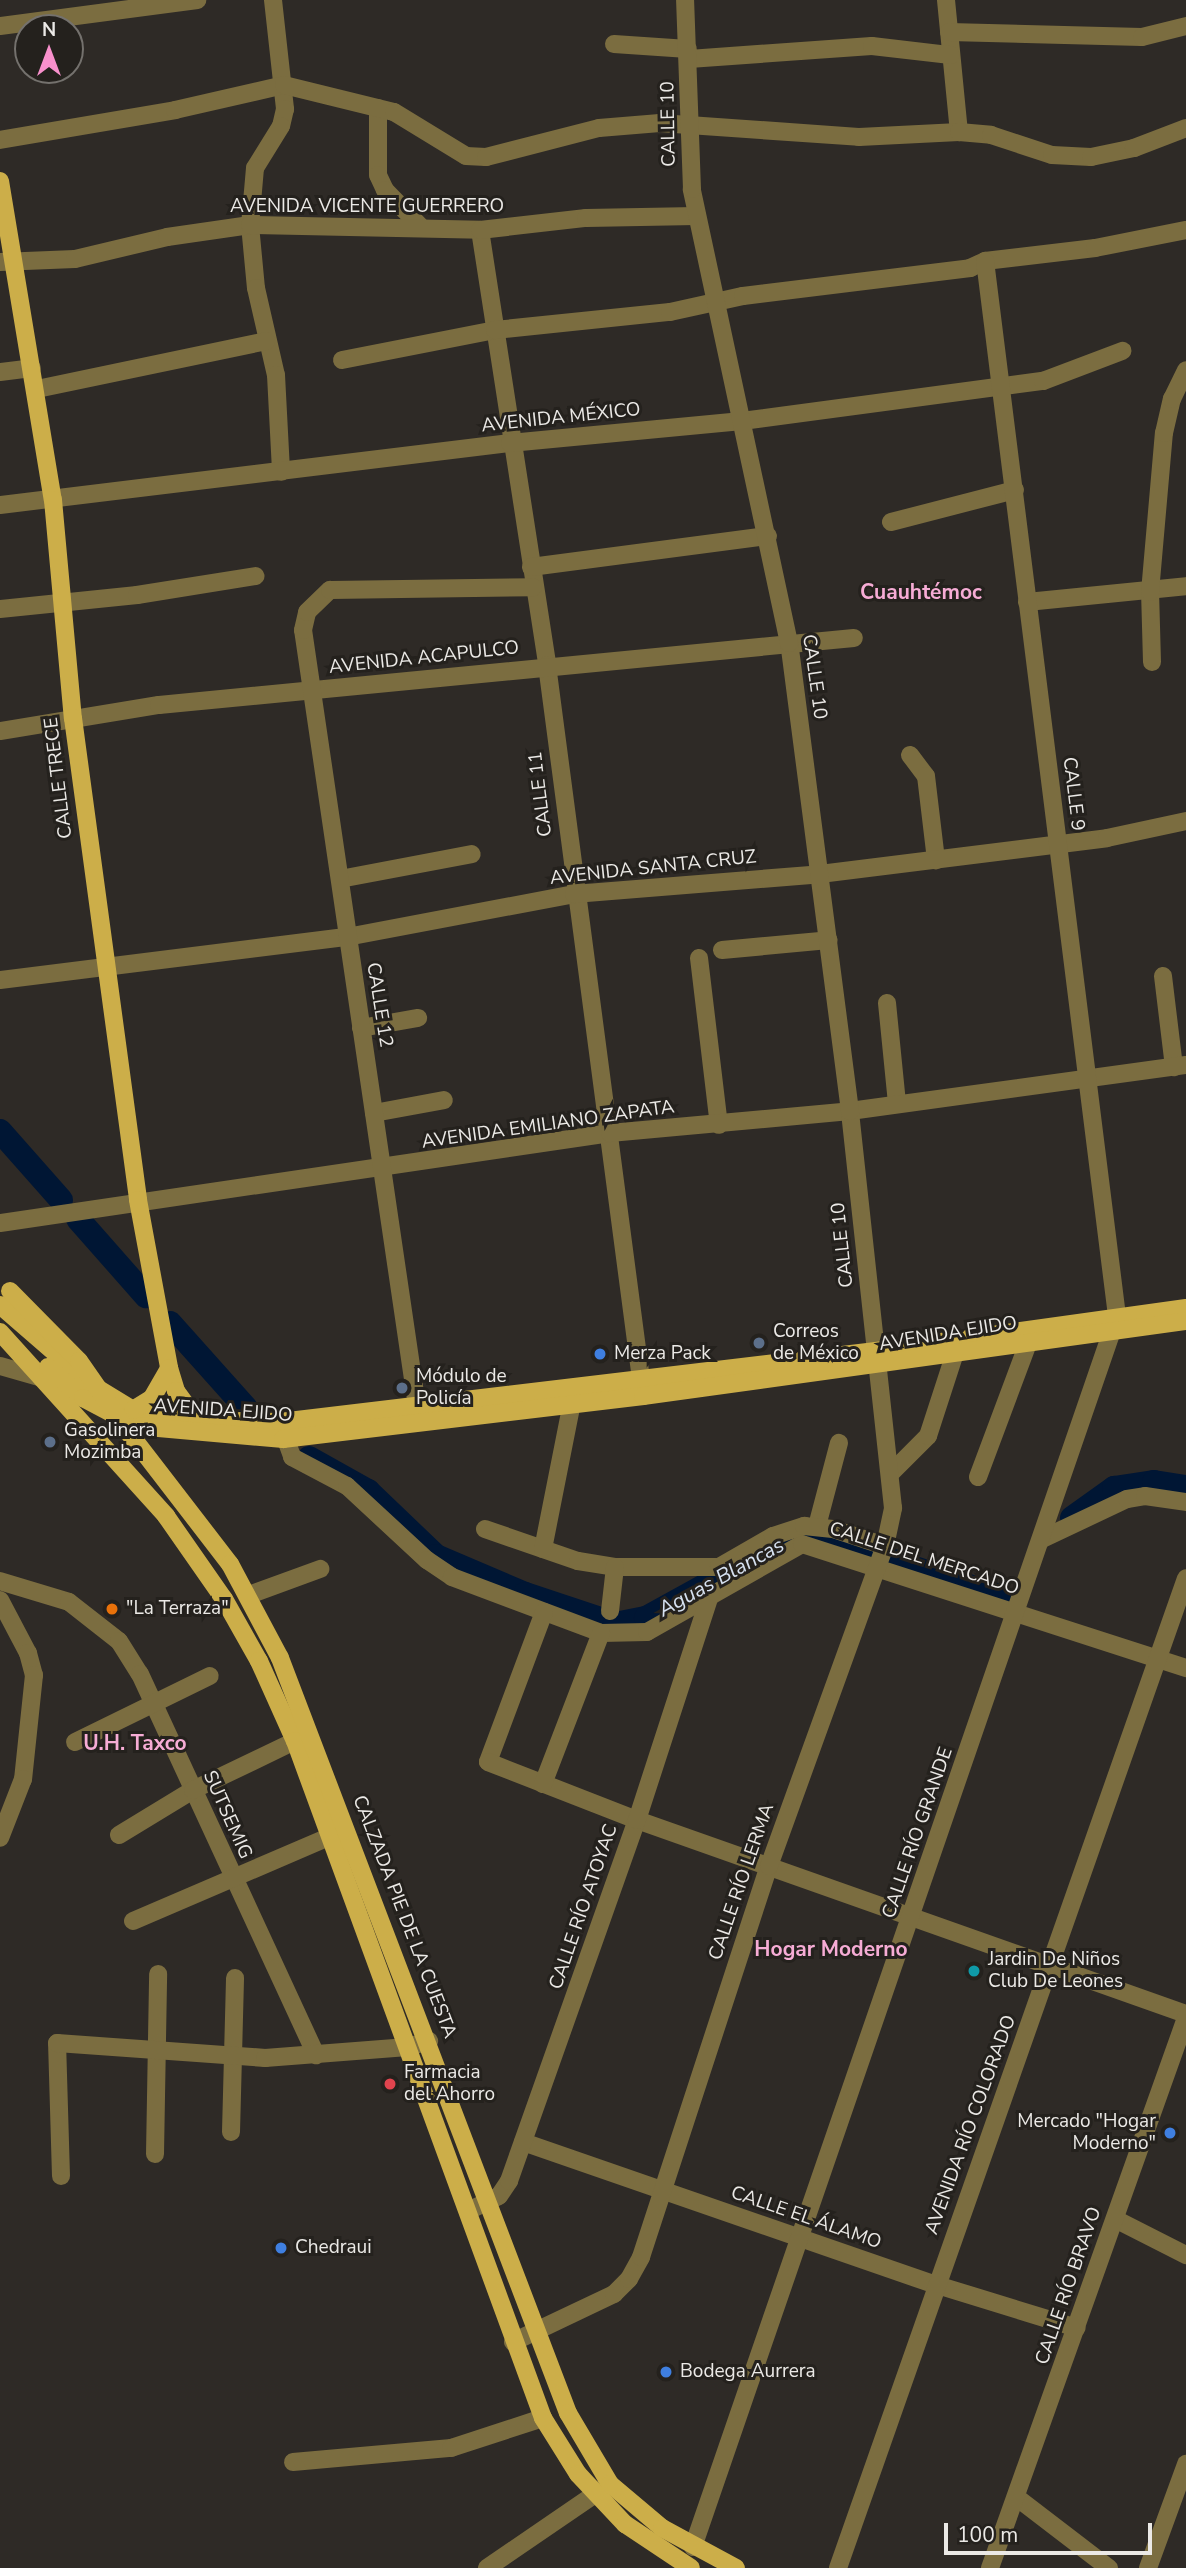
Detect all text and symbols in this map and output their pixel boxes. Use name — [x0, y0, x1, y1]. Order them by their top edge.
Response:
north arrow — [14, 14, 84, 84]
text: N — [42, 17, 56, 43]
street label: CALLE 10 — [657, 81, 681, 167]
street label: AVENIDA VICENTE GUERRERO — [230, 196, 504, 218]
street label: AVENIDA MÉXICO — [480, 398, 642, 438]
district label: Cuauhtémoc — [860, 579, 982, 605]
street label: CALLE 10 — [797, 633, 831, 721]
street label: AVENIDA ACAPULCO — [328, 637, 520, 679]
street label: CALLE TRECE — [40, 716, 78, 840]
street label: CALLE 11 — [524, 750, 558, 838]
street label: CALLE 9 — [1057, 756, 1089, 832]
street label: AVENIDA SANTA CRUZ — [549, 846, 757, 890]
street label: CALLE 12 — [361, 961, 397, 1049]
street label: AVENIDA EMILIANO ZAPATA — [420, 1096, 676, 1154]
street label: CALLE 10 — [827, 1201, 859, 1289]
street label: AVENIDA EJIDO — [877, 1312, 1019, 1356]
place label: Correos de México — [773, 1321, 859, 1365]
marker: Correos de México — [751, 1335, 767, 1351]
place label: Merza Pack — [614, 1343, 711, 1365]
marker: Merza Pack — [592, 1346, 608, 1362]
place label: Módulo de Policía — [416, 1366, 507, 1410]
marker: Módulo de Policía — [394, 1380, 410, 1396]
street label: AVENIDA EJIDO — [153, 1395, 293, 1427]
place label: Gasolinera Mozimba — [64, 1420, 155, 1464]
marker: Gasolinera Mozimba — [42, 1434, 58, 1450]
street label: CALLE DEL MERCADO — [826, 1518, 1022, 1600]
water label: Aguas Blancas — [654, 1532, 788, 1622]
place label: "La Terraza" — [126, 1598, 229, 1620]
marker: "La Terraza" — [104, 1601, 120, 1617]
district label: U.H. Taxco — [83, 1730, 187, 1756]
street label: CALLE RÍO GRANDE — [878, 1745, 958, 1921]
street label: SUTSEMIG — [197, 1767, 257, 1863]
street label: CALZADA PIE DE LA CUESTA — [347, 1792, 461, 2042]
street label: CALLE RÍO LERMA — [705, 1801, 779, 1963]
street label: CALLE RÍO ATOYAC — [545, 1821, 623, 1993]
district label: Hogar Moderno — [754, 1936, 908, 1962]
place label: Jardin De Niños Club De Leones — [988, 1949, 1123, 1993]
marker: Jardin De Niños Club De Leones — [966, 1963, 982, 1979]
street label: AVENIDA RÍO COLORADO — [921, 2012, 1021, 2238]
place label: Farmacia del Ahorro — [404, 2062, 495, 2106]
marker: Farmacia del Ahorro — [382, 2076, 398, 2092]
place label: Mercado "Hogar Moderno" — [1017, 2111, 1156, 2155]
marker: Mercado "Hogar Moderno" — [1162, 2125, 1178, 2141]
street label: CALLE EL ÁLAMO — [728, 2182, 884, 2254]
street label: CALLE RÍO BRAVO — [1031, 2204, 1107, 2368]
place label: Chedraui — [295, 2237, 372, 2259]
marker: Chedraui — [273, 2240, 289, 2256]
place label: Bodega Aurrera — [680, 2361, 816, 2383]
marker: Bodega Aurrera — [658, 2364, 674, 2380]
scale bar — [948, 2508, 1156, 2552]
text: 100 m — [957, 2521, 1018, 2549]

